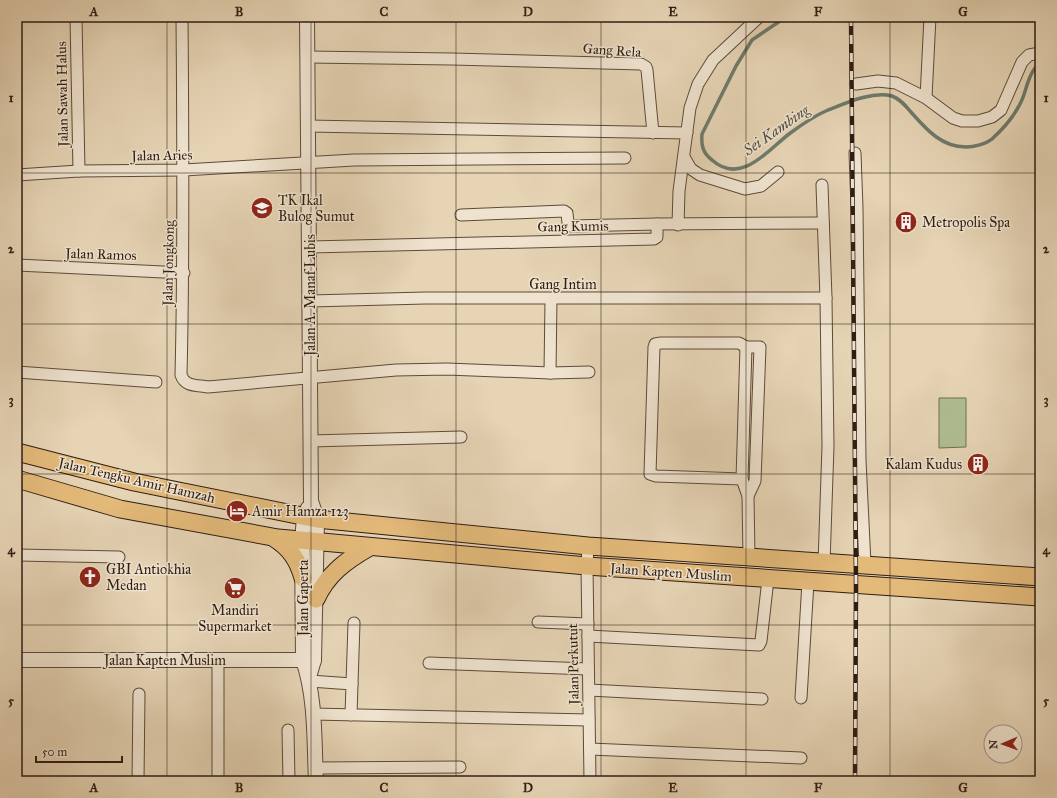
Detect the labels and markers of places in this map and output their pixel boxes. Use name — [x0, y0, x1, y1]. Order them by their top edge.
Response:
place label: TK Ikal Bulog Sumut — [278, 192, 355, 225]
school or university icon: TK Ikal Bulog Sumut — [249, 195, 275, 221]
building icon: Metropolis Spa — [893, 209, 919, 235]
place label: Metropolis Spa — [922, 214, 1010, 231]
building icon: Kalam Kudus — [965, 451, 991, 477]
place label: Kalam Kudus — [885, 456, 962, 473]
hotel icon: Amir Hamza 123 — [224, 498, 250, 524]
place label: Amir Hamza 123 — [251, 503, 349, 520]
place label: GBI Antiokhia Medan — [106, 561, 191, 594]
church icon: GBI Antiokhia Medan — [77, 564, 103, 590]
supermarket icon: Mandiri Supermarket — [222, 575, 248, 601]
place label: Mandiri Supermarket — [198, 602, 272, 635]

